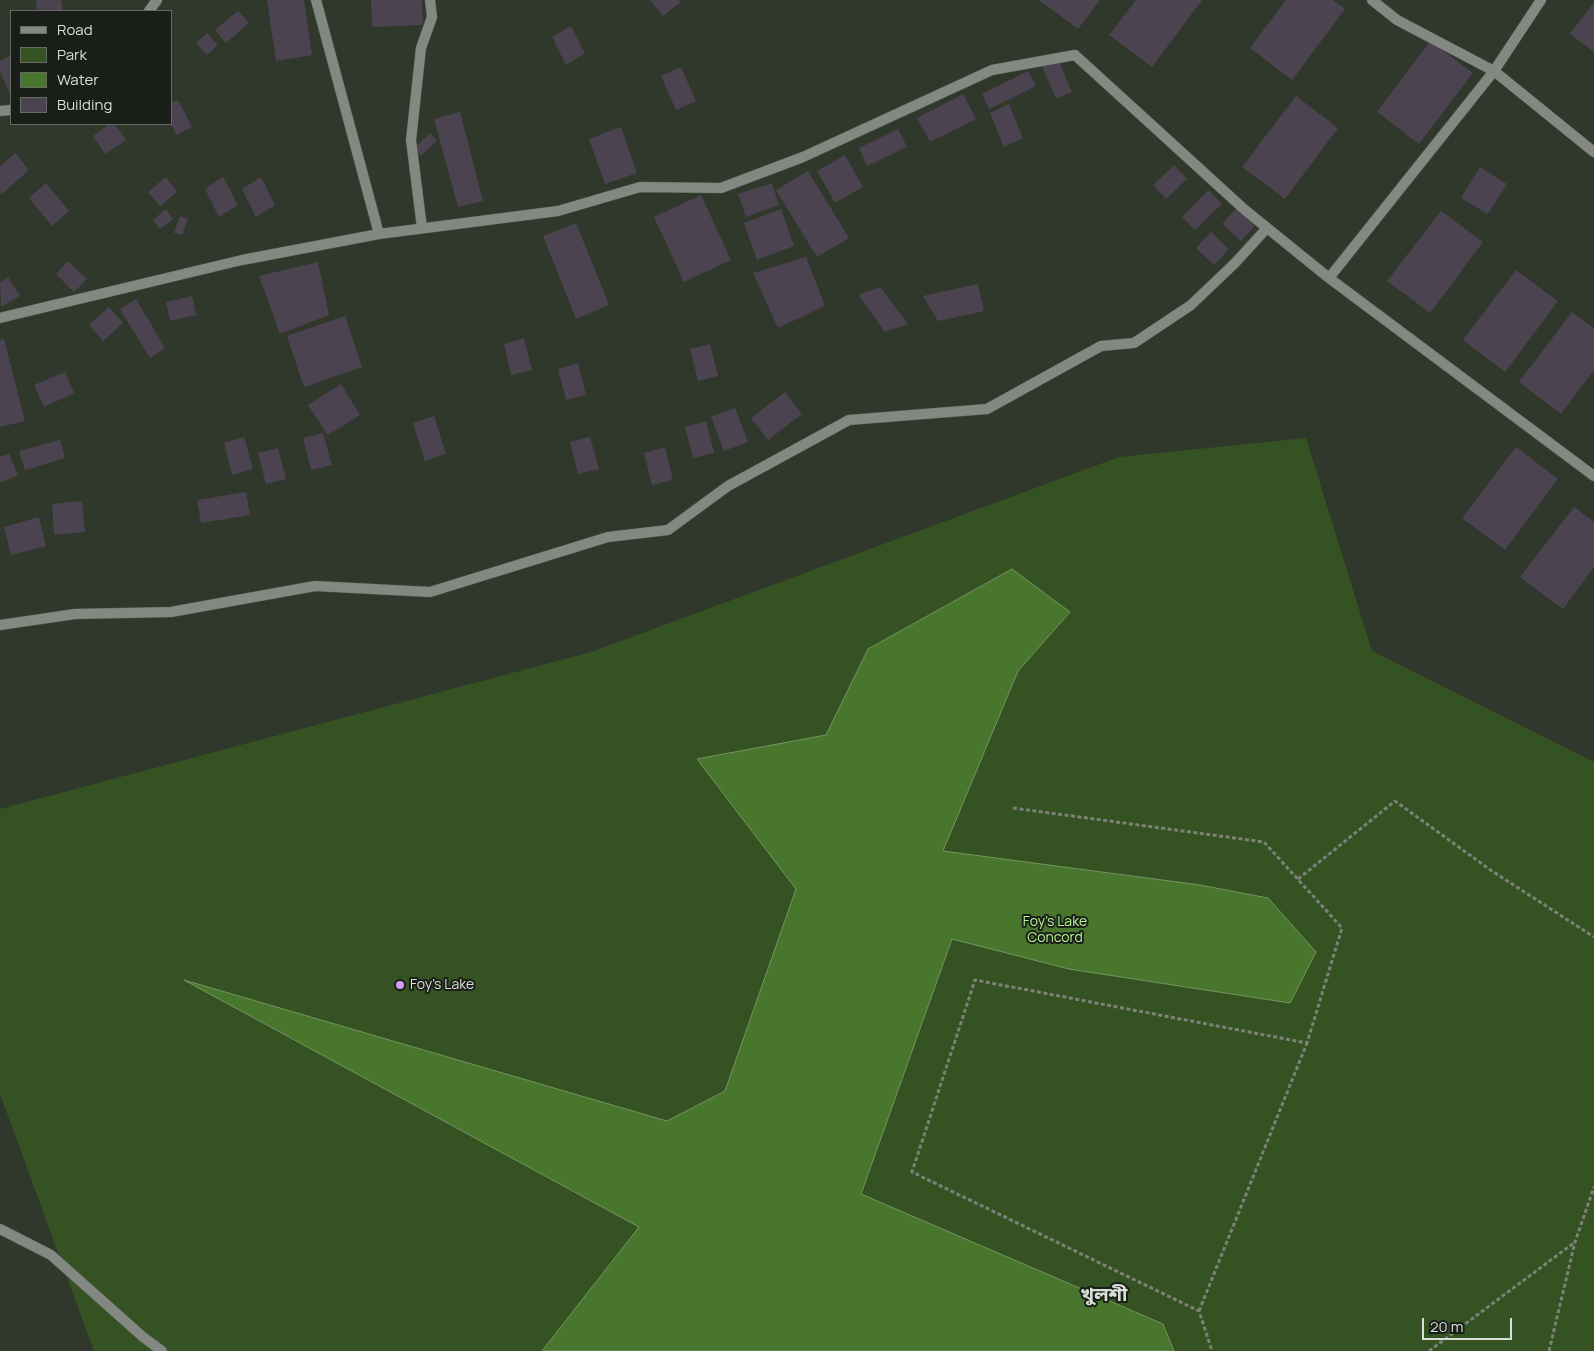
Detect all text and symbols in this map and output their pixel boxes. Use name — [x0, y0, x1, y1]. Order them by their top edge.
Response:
legend — [10, 10, 172, 125]
text: Road — [57, 19, 93, 40]
text: Park — [57, 44, 87, 65]
text: Water — [57, 69, 99, 90]
text: Building — [57, 94, 112, 115]
park label: Foy’s Lake Concord — [1023, 914, 1087, 946]
place label: Foy's Lake — [410, 977, 474, 993]
marker: Foy's Lake — [394, 979, 406, 991]
district label: খুলশী — [1081, 1285, 1127, 1307]
scale bar — [1424, 1308, 1514, 1340]
text: 20 m — [1430, 1316, 1463, 1337]

